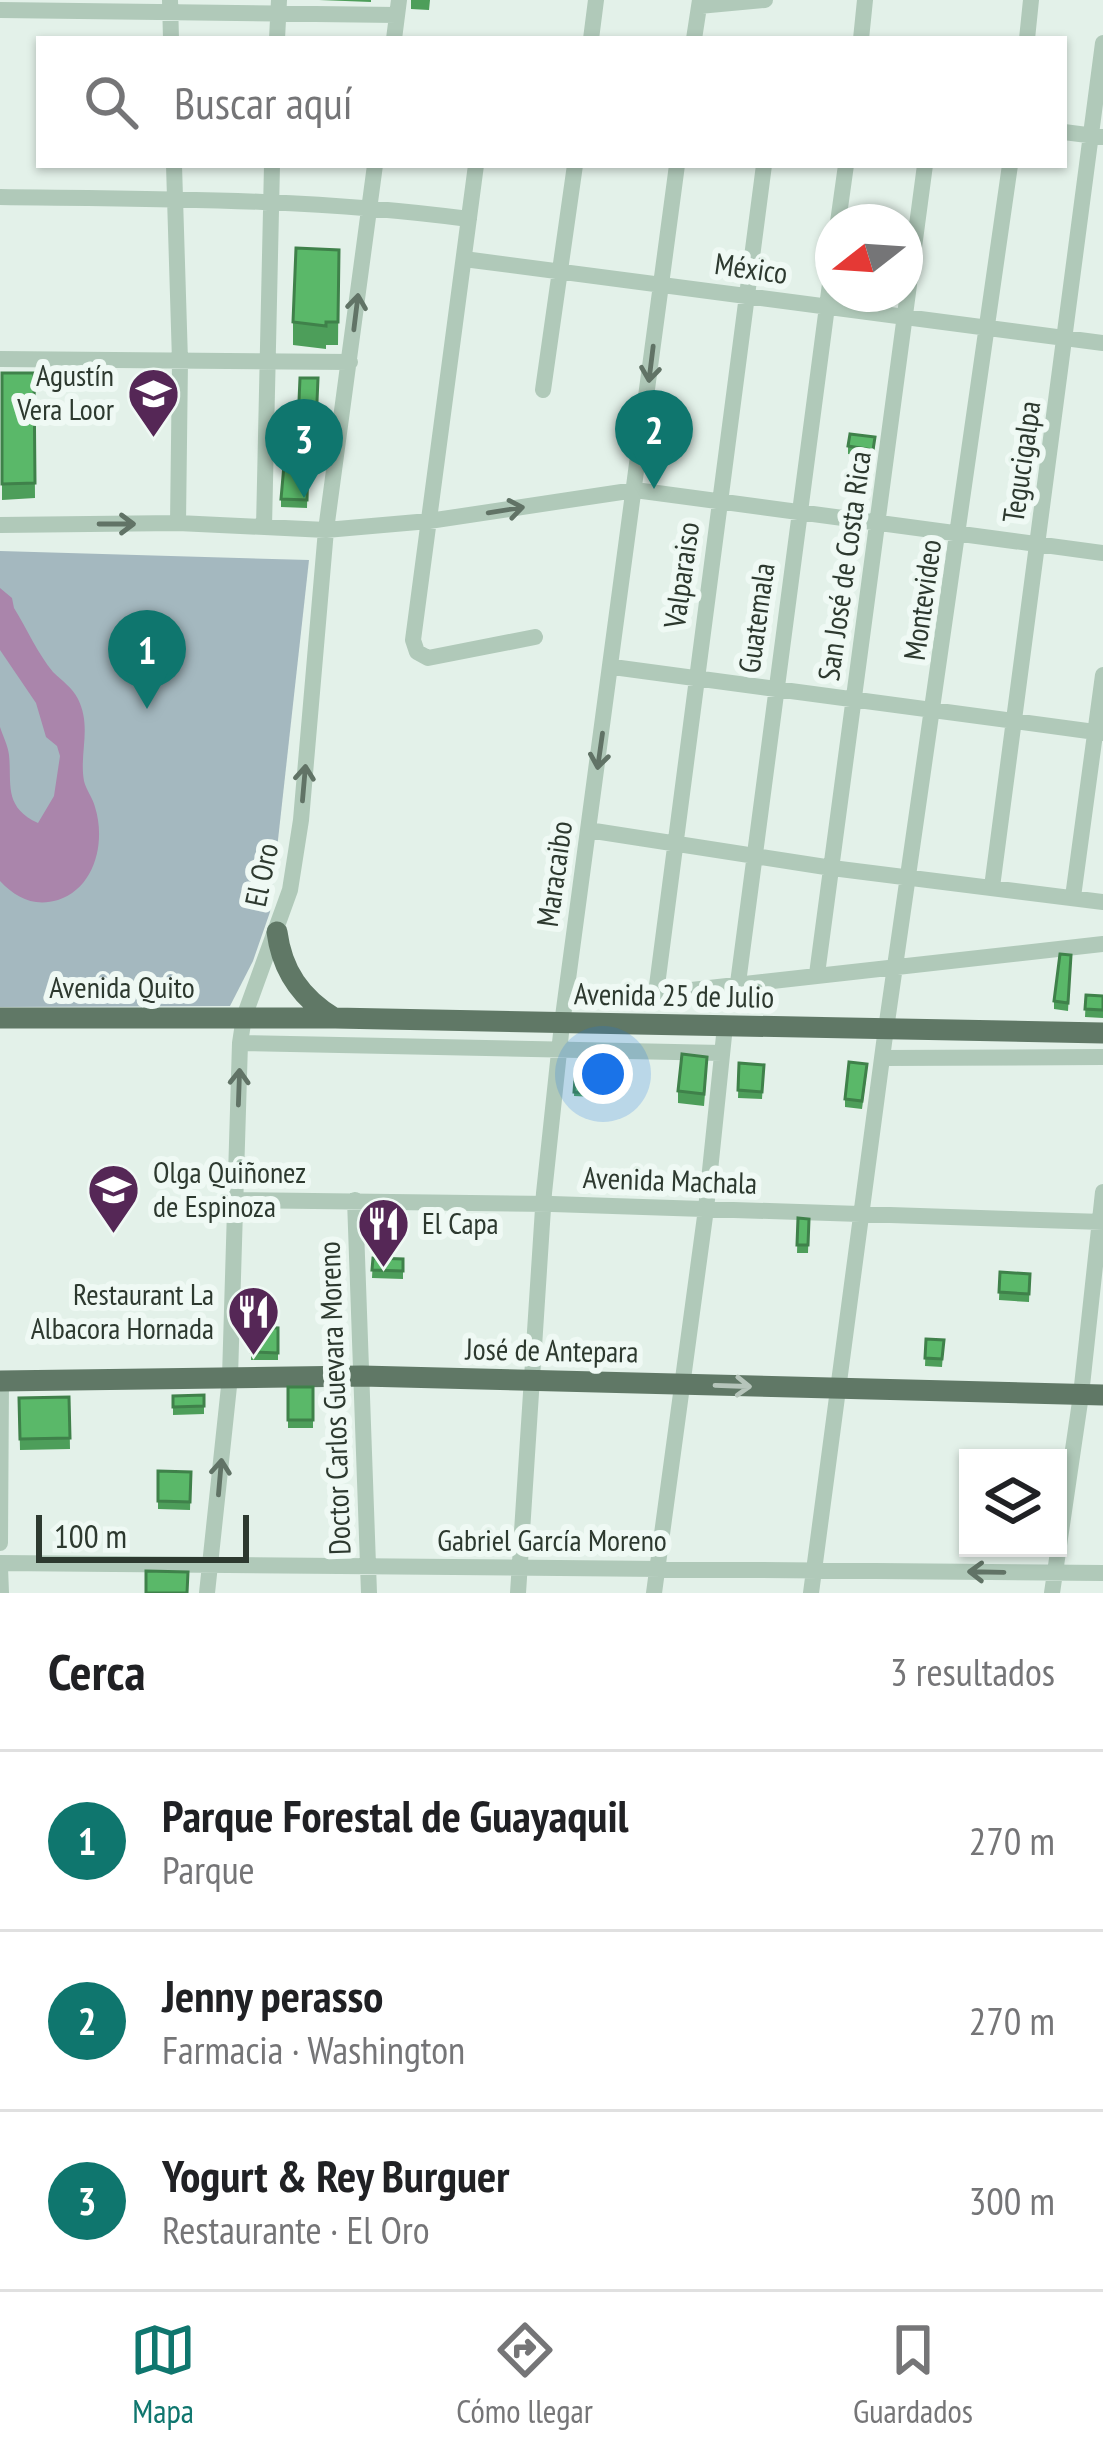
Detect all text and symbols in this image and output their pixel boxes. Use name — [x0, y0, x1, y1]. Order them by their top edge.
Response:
search box — [36, 36, 1067, 168]
icon: search — [78, 69, 144, 135]
text: Buscar aquí — [174, 73, 353, 131]
north arrow — [815, 204, 923, 312]
street label: México — [712, 243, 790, 292]
one-way arrow — [346, 294, 368, 333]
one-way arrow — [640, 344, 662, 383]
place label: Agustín Vera Loor — [16, 355, 115, 428]
school or university icon: Agustín Vera Loor — [125, 365, 181, 439]
pin: 2 — [615, 390, 693, 489]
street label: Tegucigalpa — [993, 398, 1048, 525]
pin: 3 — [265, 399, 343, 498]
street label: San José de Costa Rica — [808, 449, 879, 683]
one-way arrow — [485, 497, 524, 520]
one-way arrow — [97, 513, 136, 535]
street label: Valparaiso — [654, 519, 707, 631]
street label: Montevideo — [894, 537, 949, 663]
street label: Guatemala — [729, 560, 783, 675]
pin: 1 — [108, 610, 186, 709]
one-way arrow — [588, 731, 611, 770]
one-way arrow — [293, 764, 316, 803]
street label: Maracaibo — [527, 818, 580, 929]
street label: El Oro — [235, 839, 286, 910]
street label: Avenida Quito — [49, 967, 195, 1006]
street label: Avenida 25 de Julio — [574, 973, 774, 1016]
your location — [573, 1044, 633, 1104]
one-way arrow — [227, 1068, 250, 1107]
place label: Olga Quiñonez de Espinoza — [153, 1152, 306, 1225]
street label: Avenida Machala — [582, 1157, 758, 1202]
school or university icon: Olga Quiñonez de Espinoza — [86, 1162, 142, 1236]
restaurant icon: El Capa — [355, 1196, 411, 1270]
place label: El Capa — [422, 1203, 499, 1242]
street label: Doctor Carlos Guevara Moreno — [309, 1241, 358, 1555]
place label: Restaurant La Albacora Hornada — [31, 1274, 214, 1347]
restaurant icon: Restaurant La Albacora Hornada — [225, 1284, 281, 1358]
street label: José de Antepara — [464, 1328, 639, 1371]
one-way arrow — [713, 1374, 752, 1397]
map controls — [959, 1449, 1067, 1557]
button: layers — [959, 1449, 1067, 1557]
one-way arrow — [209, 1458, 232, 1497]
scale bar — [36, 1509, 249, 1562]
text: 100 m — [54, 1514, 127, 1557]
street label: Gabriel García Moreno — [437, 1520, 667, 1559]
one-way arrow — [967, 1560, 1006, 1583]
text: Cerca — [48, 1638, 146, 1704]
text: 3 resultados — [890, 1646, 1055, 1697]
text: Parque Forestal de Guayaquil — [162, 1786, 628, 1844]
text: 1 — [78, 1815, 96, 1866]
text: 270 m — [969, 1815, 1055, 1866]
text: Parque — [162, 1844, 255, 1895]
text: Jenny perasso — [162, 1966, 383, 2024]
text: 2 — [78, 1995, 96, 2046]
text: 270 m — [969, 1995, 1055, 2046]
text: Farmacia · Washington — [162, 2024, 465, 2075]
text: Yogurt & Rey Burguer — [162, 2146, 510, 2204]
text: 3 — [78, 2175, 96, 2226]
text: 300 m — [969, 2175, 1055, 2226]
text: Restaurante · El Oro — [162, 2204, 430, 2255]
tab: Mapa — [130, 2317, 196, 2432]
tab: Cómo llegar — [456, 2317, 593, 2432]
tab: Guardados — [853, 2317, 973, 2432]

